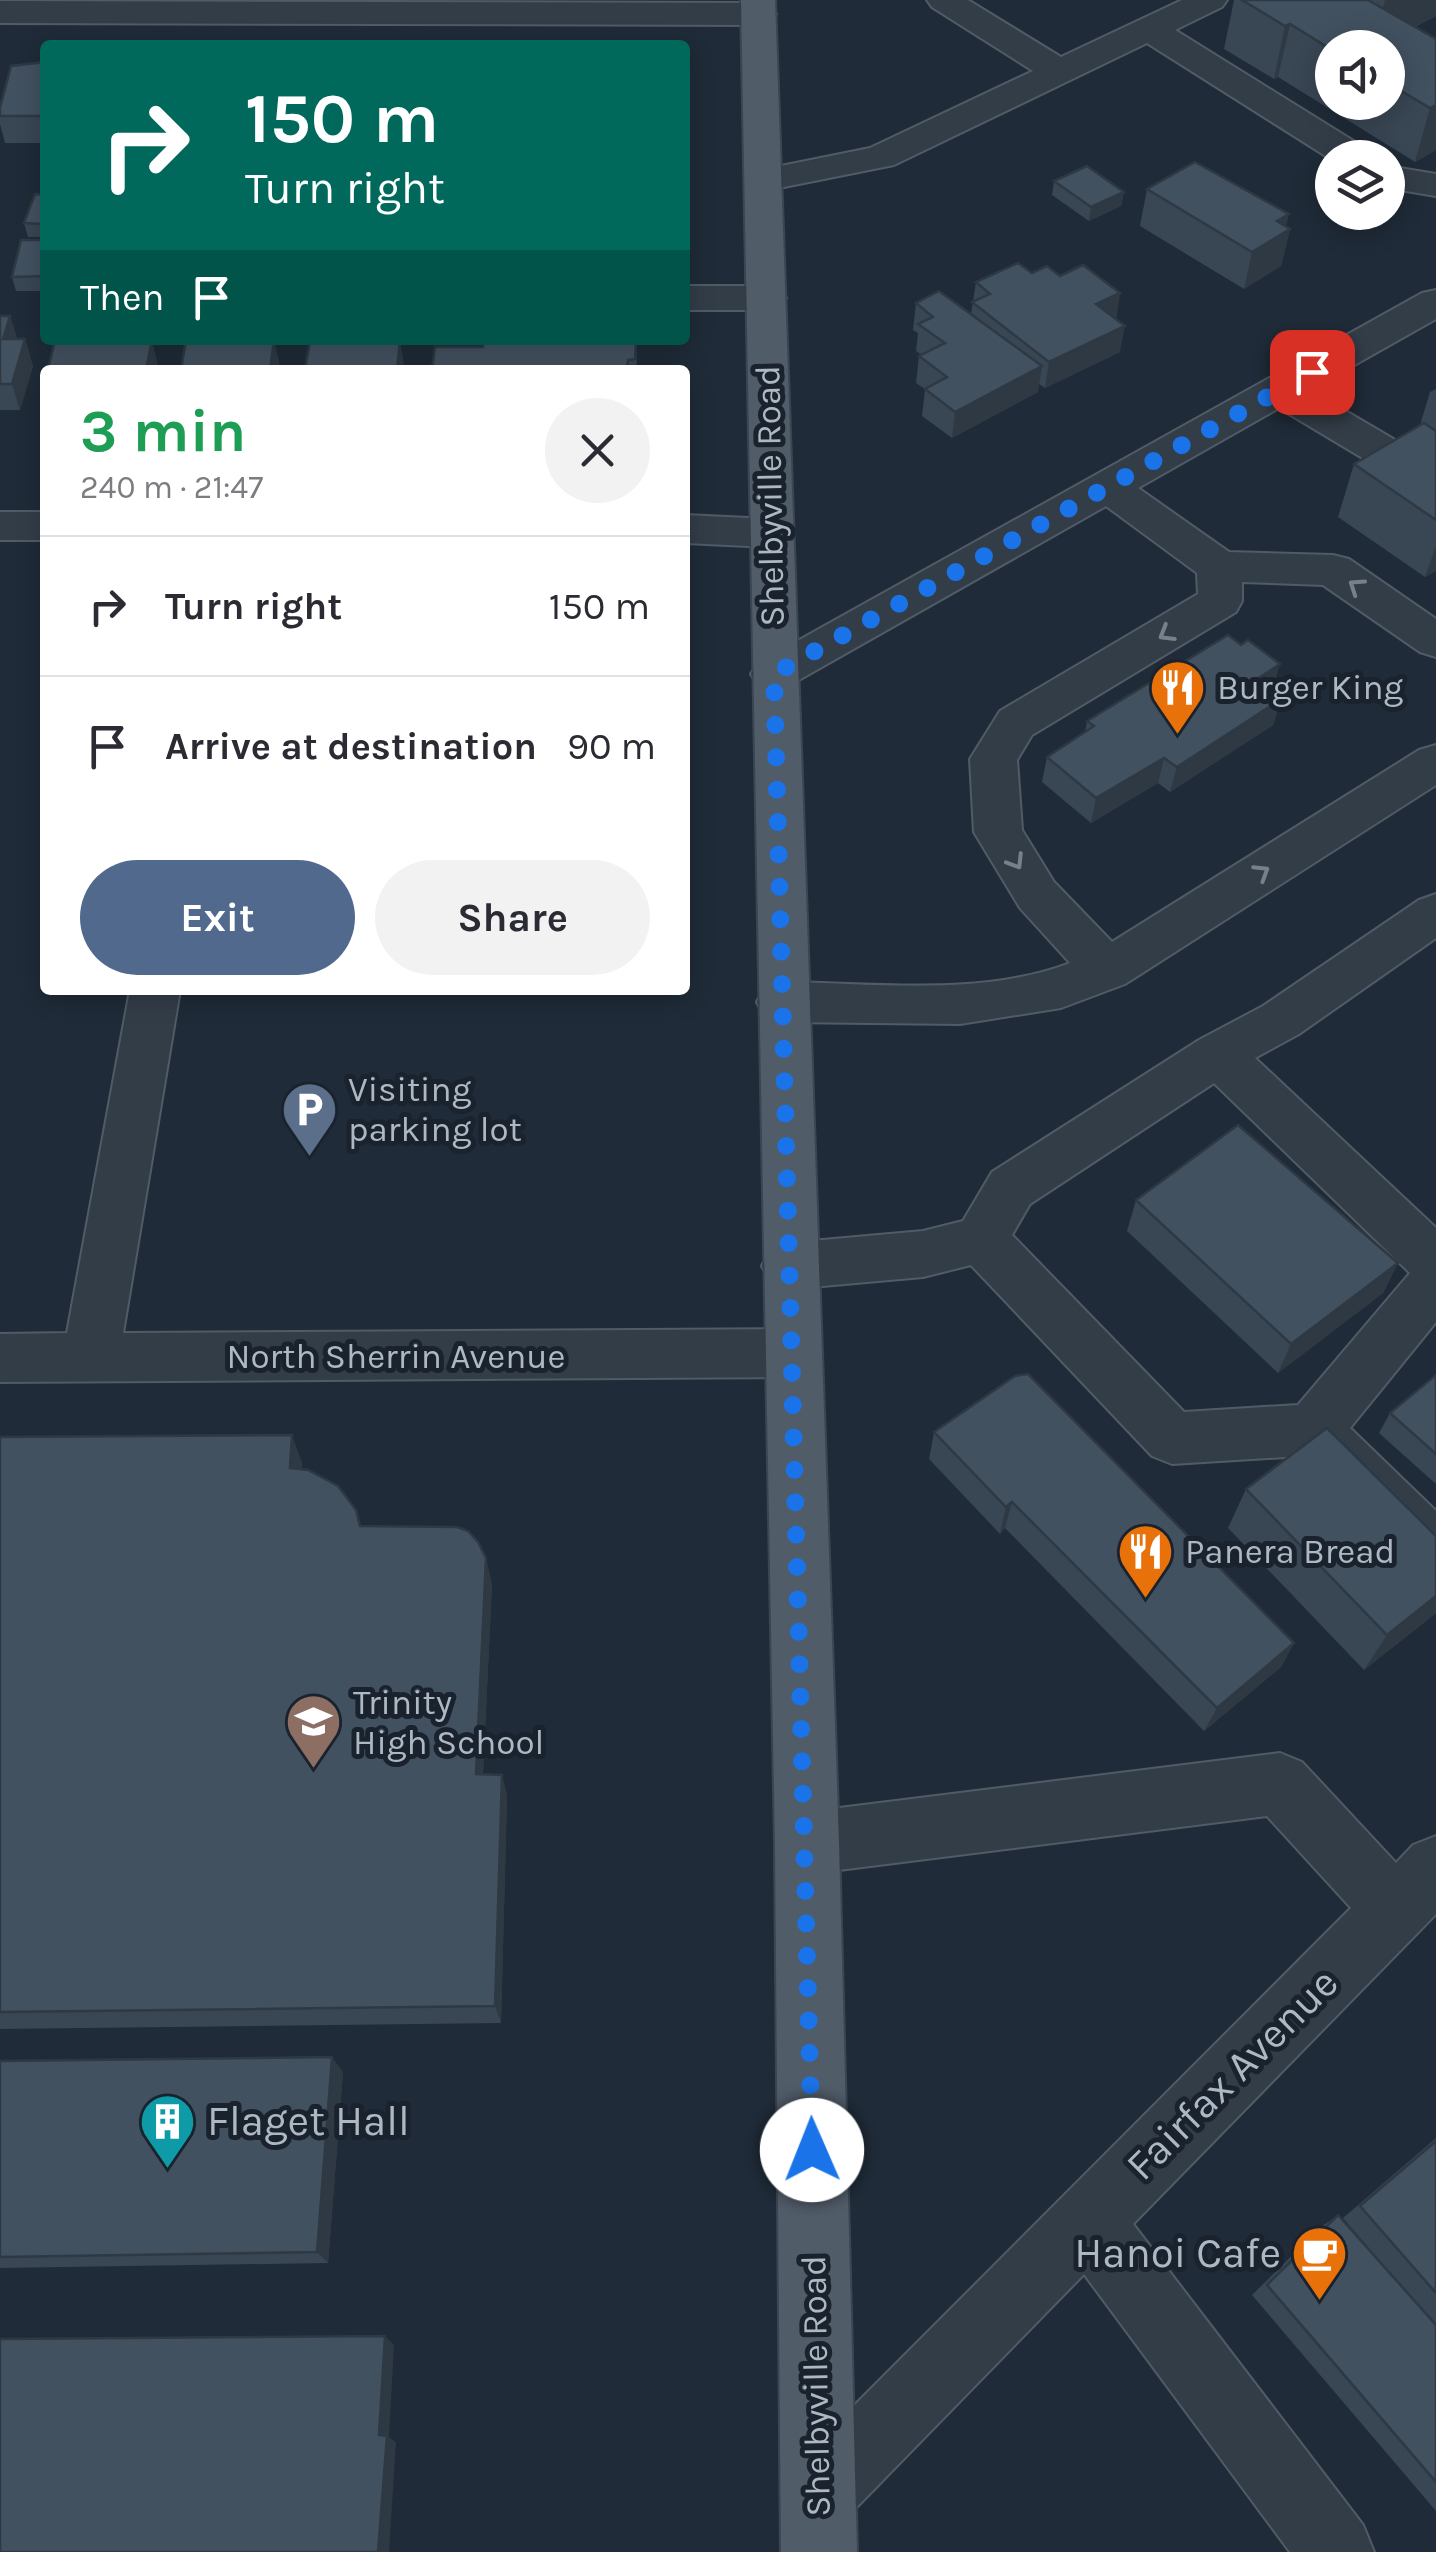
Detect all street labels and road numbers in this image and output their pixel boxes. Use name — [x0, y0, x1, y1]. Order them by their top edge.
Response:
street label: Shelbyville Road — [747, 365, 793, 627]
street label: North Sherrin Avenue — [227, 1336, 565, 1377]
street label: Fairfax Avenue — [1116, 1958, 1348, 2190]
street label: Shelbyville Road — [793, 2255, 839, 2517]

